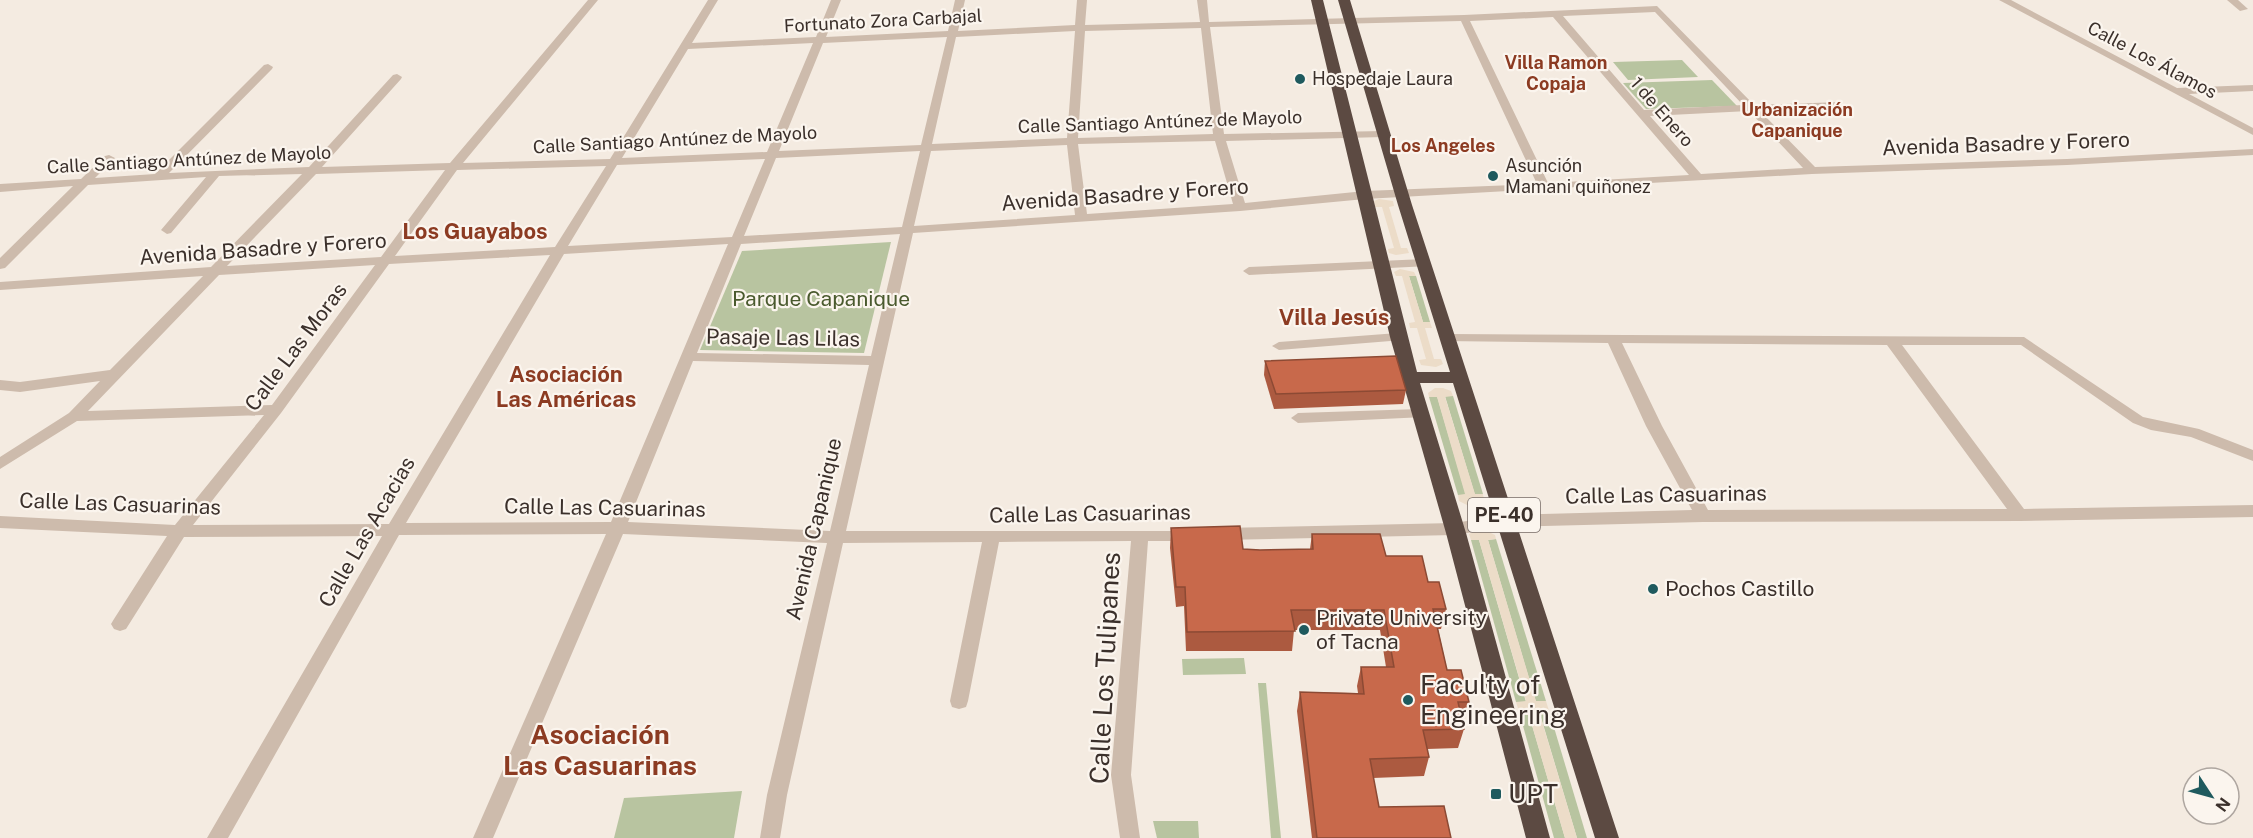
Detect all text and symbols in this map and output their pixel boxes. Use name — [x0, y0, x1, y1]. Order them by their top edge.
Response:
street label: Fortunato Zora Carbajal — [783, 5, 983, 36]
street label: Calle Los Álamos — [2084, 16, 2221, 102]
district label: Villa Ramon Copaja — [1505, 52, 1607, 94]
place label: Hospedaje Laura — [1312, 68, 1453, 89]
marker: Hospedaje Laura — [1293, 72, 1307, 86]
street label: 1 de Enero — [1626, 73, 1698, 151]
district label: Urbanización Capanique — [1741, 99, 1853, 141]
street label: Calle Santiago Antúnez de Mayolo — [1017, 106, 1303, 137]
street label: Calle Santiago Antúnez de Mayolo — [532, 122, 818, 157]
street label: Avenida Basadre y Forero — [1882, 127, 2130, 160]
district label: Los Angeles — [1391, 135, 1495, 156]
street label: Calle Santiago Antúnez de Mayolo — [46, 142, 332, 177]
place label: Asunción Mamani quiñonez — [1505, 155, 1651, 197]
marker: Asunción Mamani quiñonez — [1486, 169, 1500, 183]
street label: Avenida Basadre y Forero — [1000, 173, 1249, 216]
district label: Los Guayabos — [402, 218, 548, 244]
street label: Avenida Basadre y Forero — [138, 227, 387, 270]
street label: Calle Las Moras — [239, 278, 352, 416]
park label: Parque Capanique — [732, 286, 910, 311]
district label: Villa Jesús — [1279, 304, 1389, 330]
street label: Pasaje Las Lilas — [706, 324, 860, 351]
district label: Asociación Las Américas — [496, 361, 636, 412]
street label: Avenida Capanique — [780, 435, 847, 622]
street label: Calle Las Acacias — [313, 452, 420, 612]
street label: Calle Las Casuarinas — [1565, 480, 1767, 509]
street label: Calle Las Casuarinas — [19, 487, 221, 520]
street label: Calle Las Casuarinas — [504, 493, 706, 522]
road number: PE-40 — [1468, 498, 1540, 532]
street label: Calle Las Casuarinas — [989, 499, 1191, 528]
street label: Calle Los Tulipanes — [1083, 551, 1126, 785]
place label: Pochos Castillo — [1665, 576, 1814, 601]
marker: Pochos Castillo — [1646, 582, 1660, 596]
place label: Private University of Tacna — [1316, 605, 1487, 654]
marker: Private University of Tacna — [1297, 623, 1311, 637]
place label: Faculty of Engineering — [1420, 669, 1566, 730]
marker: Faculty of Engineering — [1401, 693, 1415, 707]
district label: Asociación Las Casuarinas — [503, 718, 697, 781]
north arrow — [2181, 766, 2241, 826]
place label: UPT — [1508, 778, 1558, 809]
marker: UPT — [1489, 787, 1503, 801]
text: N — [2211, 794, 2234, 815]

